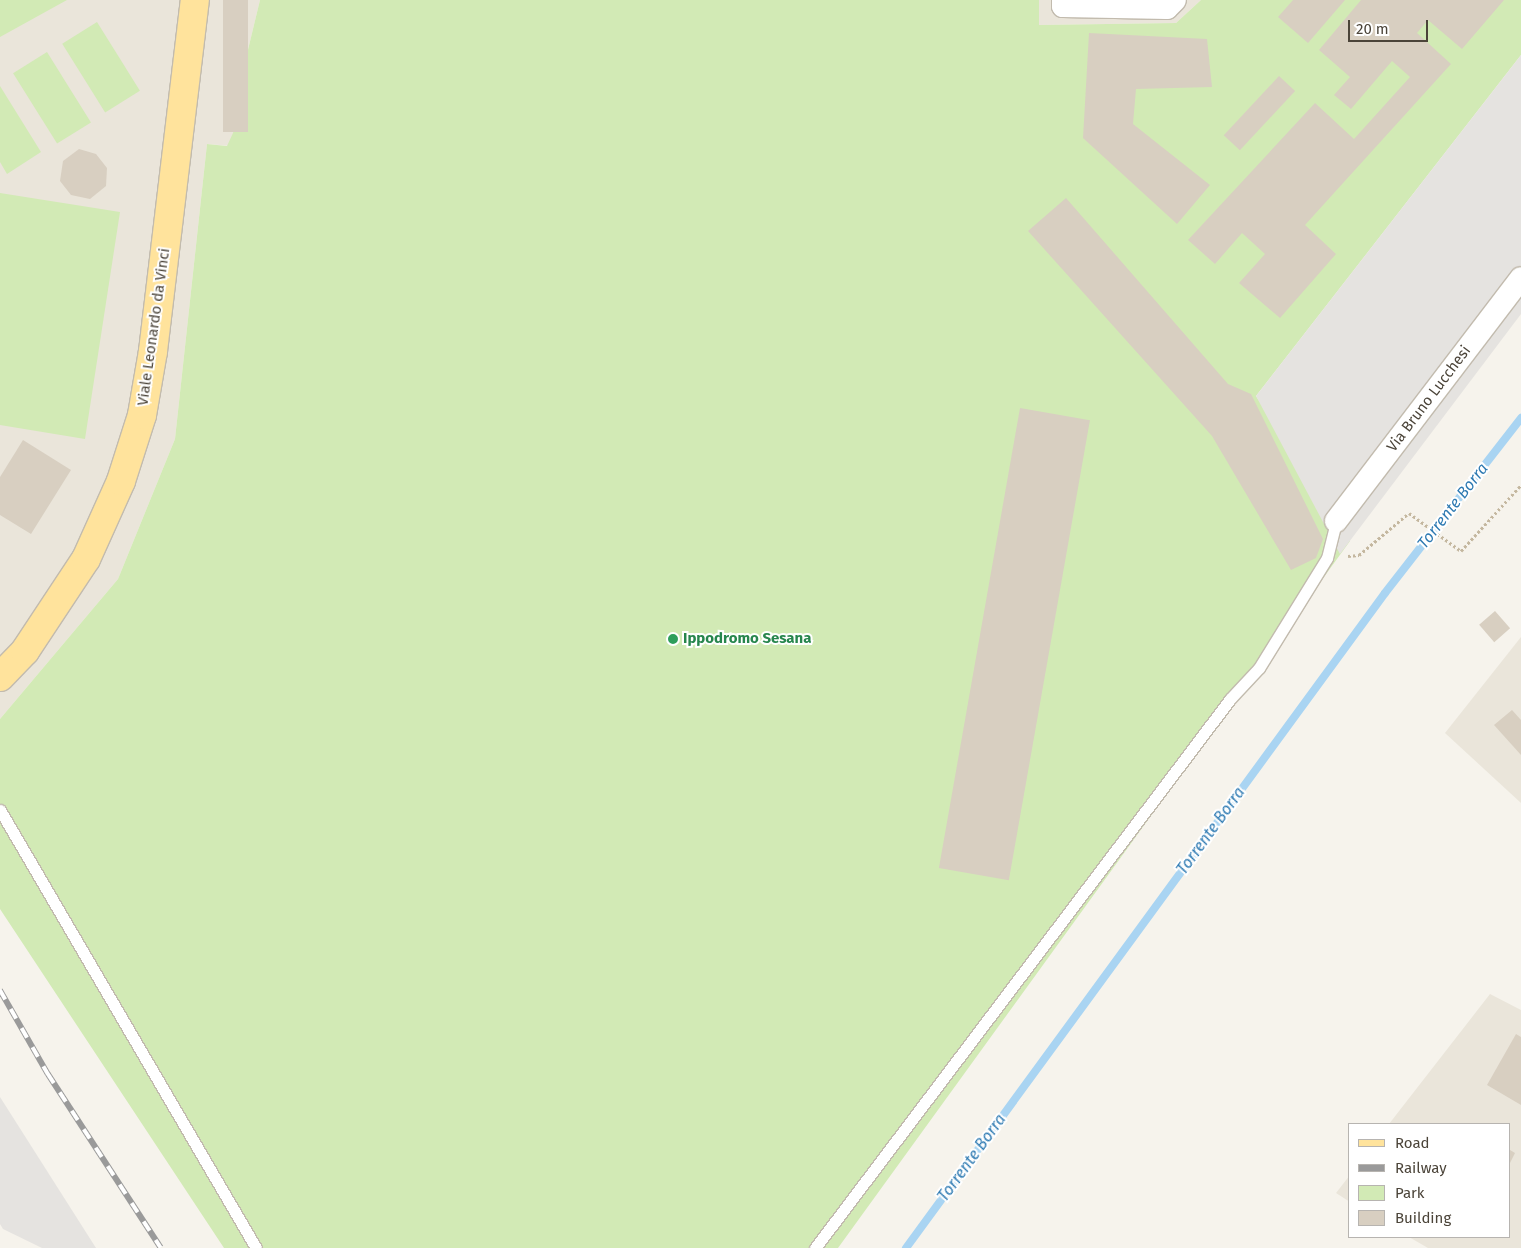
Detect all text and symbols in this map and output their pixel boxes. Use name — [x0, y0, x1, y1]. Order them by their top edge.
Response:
scale bar — [1351, 10, 1431, 42]
text: 20 m — [1356, 20, 1389, 38]
street label: Viale Leonardo da Vinci — [134, 247, 174, 407]
street label: Via Bruno Lucchesi — [1383, 342, 1475, 456]
water label: Torrente Borra — [1414, 459, 1492, 553]
place label: Ippodromo Sesana — [683, 630, 811, 648]
marker: Ippodromo Sesana — [667, 633, 679, 645]
water label: Torrente Borra — [1173, 784, 1249, 878]
water label: Torrente Borra — [934, 1111, 1010, 1205]
legend — [1348, 1123, 1511, 1238]
text: Road — [1395, 1134, 1430, 1152]
text: Railway — [1395, 1159, 1447, 1177]
text: Park — [1395, 1184, 1425, 1202]
text: Building — [1395, 1209, 1451, 1227]

